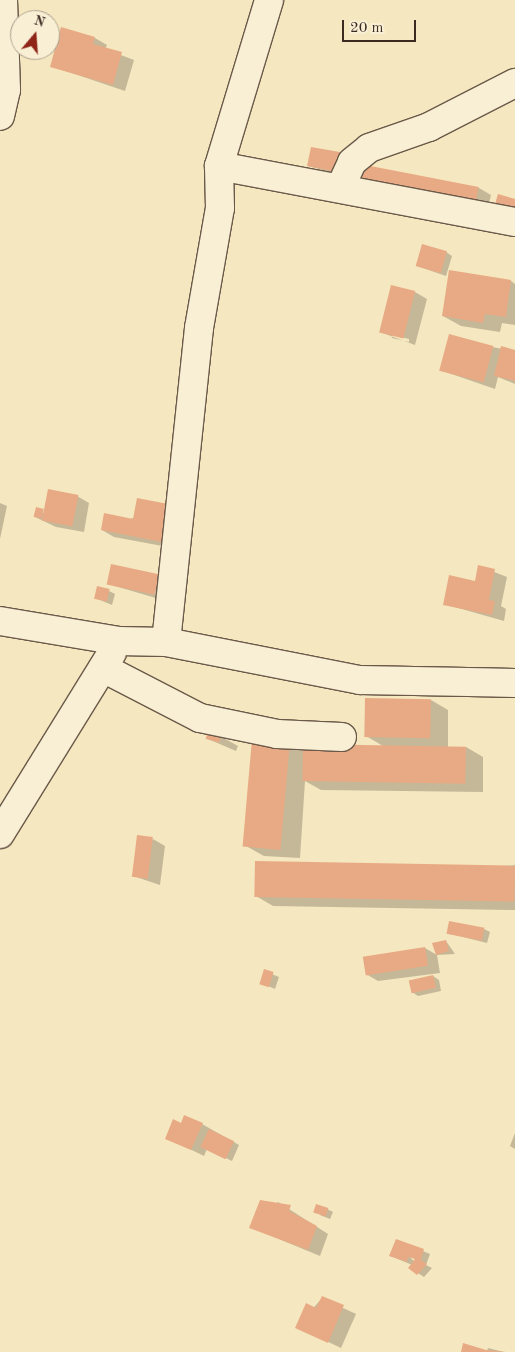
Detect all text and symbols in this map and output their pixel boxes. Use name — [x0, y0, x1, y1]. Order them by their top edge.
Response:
north arrow — [10, 10, 60, 60]
scale bar — [345, 10, 419, 42]
text: N — [32, 13, 47, 30]
text: 20 m — [350, 21, 384, 36]

